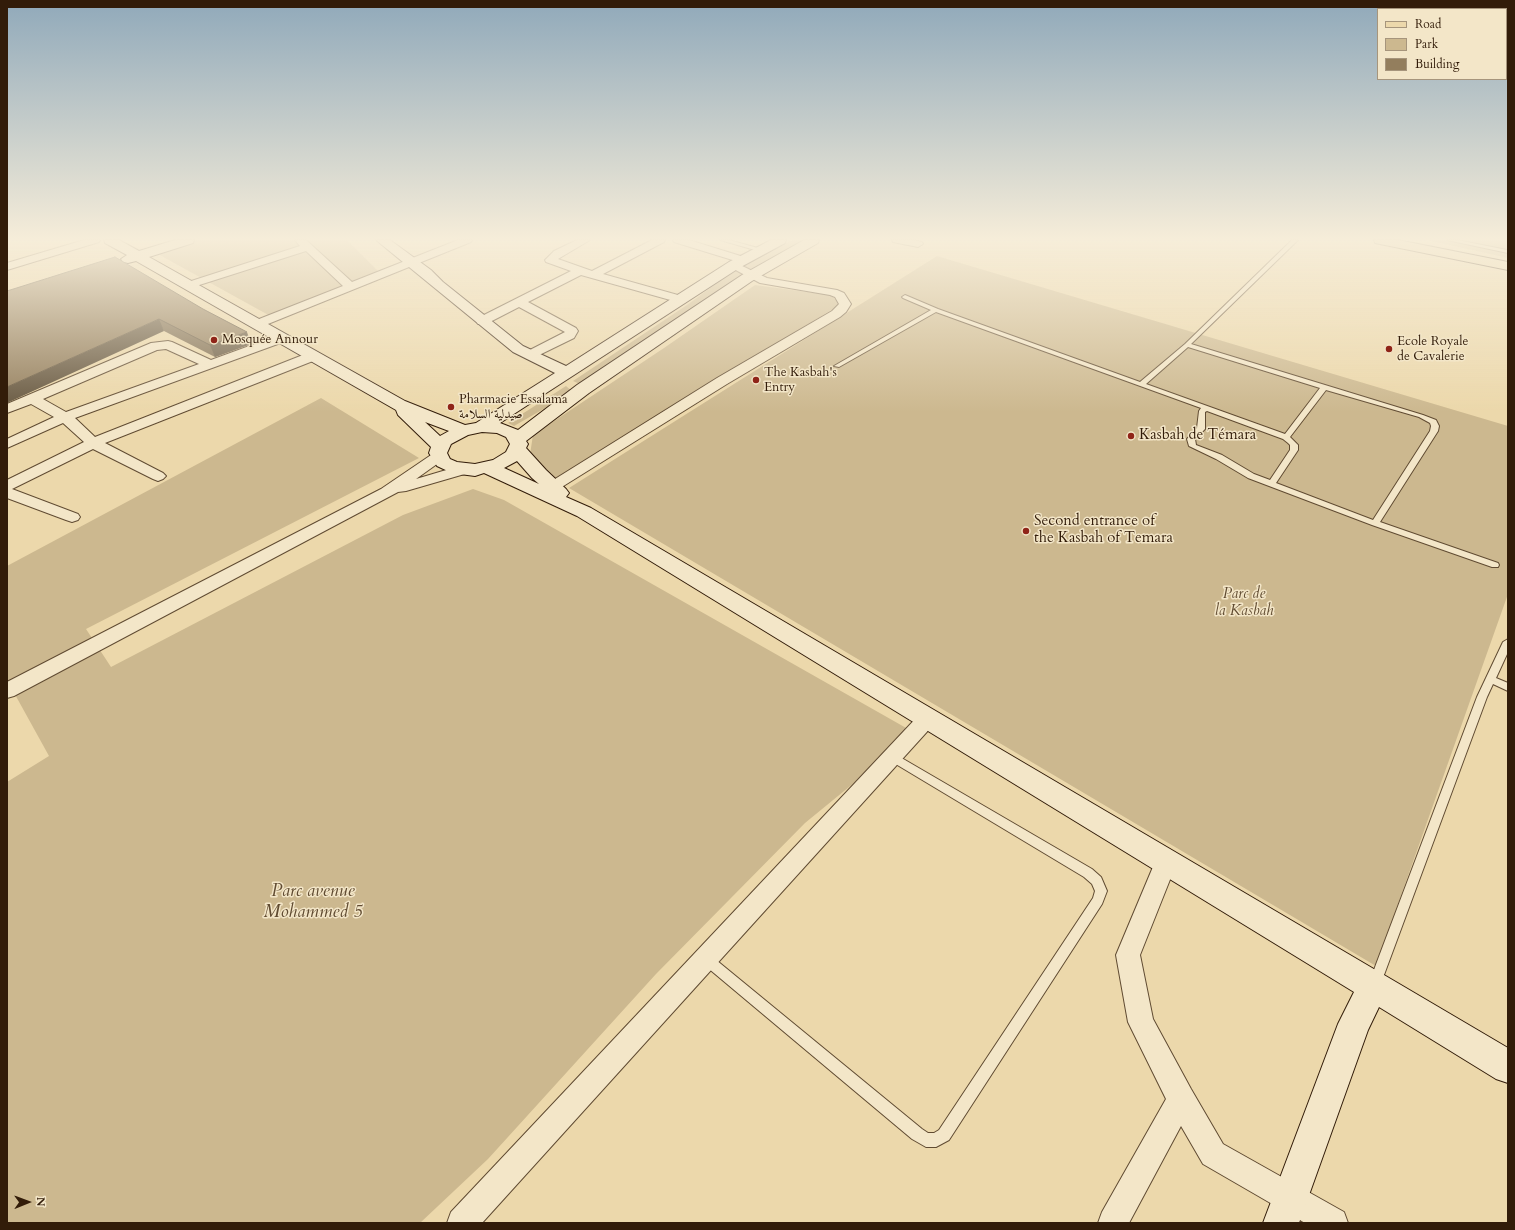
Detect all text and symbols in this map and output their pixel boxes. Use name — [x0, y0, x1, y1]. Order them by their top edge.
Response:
legend — [1377, 8, 1507, 80]
text: Road — [1415, 16, 1441, 32]
text: Park — [1415, 36, 1438, 52]
text: Building — [1415, 56, 1459, 72]
place label: Mosquée Annour — [222, 332, 318, 348]
place label: Ecole Royale de Cavalerie — [1397, 334, 1468, 365]
marker: Mosquée Annour — [209, 335, 219, 345]
marker: Ecole Royale de Cavalerie — [1384, 344, 1394, 354]
place label: The Kasbah's Entry — [764, 365, 837, 396]
marker: The Kasbah's Entry — [751, 375, 761, 385]
place label: Pharmacie Essalama صيدلية السلامة — [459, 392, 568, 423]
marker: Pharmacie Essalama صيدلية السلامة — [446, 402, 456, 412]
place label: Kasbah de Témara — [1139, 427, 1256, 445]
marker: Kasbah de Témara — [1126, 431, 1136, 441]
place label: Second entrance of the Kasbah of Temara — [1034, 513, 1173, 548]
marker: Second entrance of the Kasbah of Temara — [1021, 526, 1031, 536]
park label: Parc de la Kasbah — [1215, 586, 1273, 621]
park label: Parc avenue Mohammed 5 — [264, 881, 362, 924]
north arrow — [8, 1182, 48, 1222]
text: N — [33, 1197, 48, 1207]

